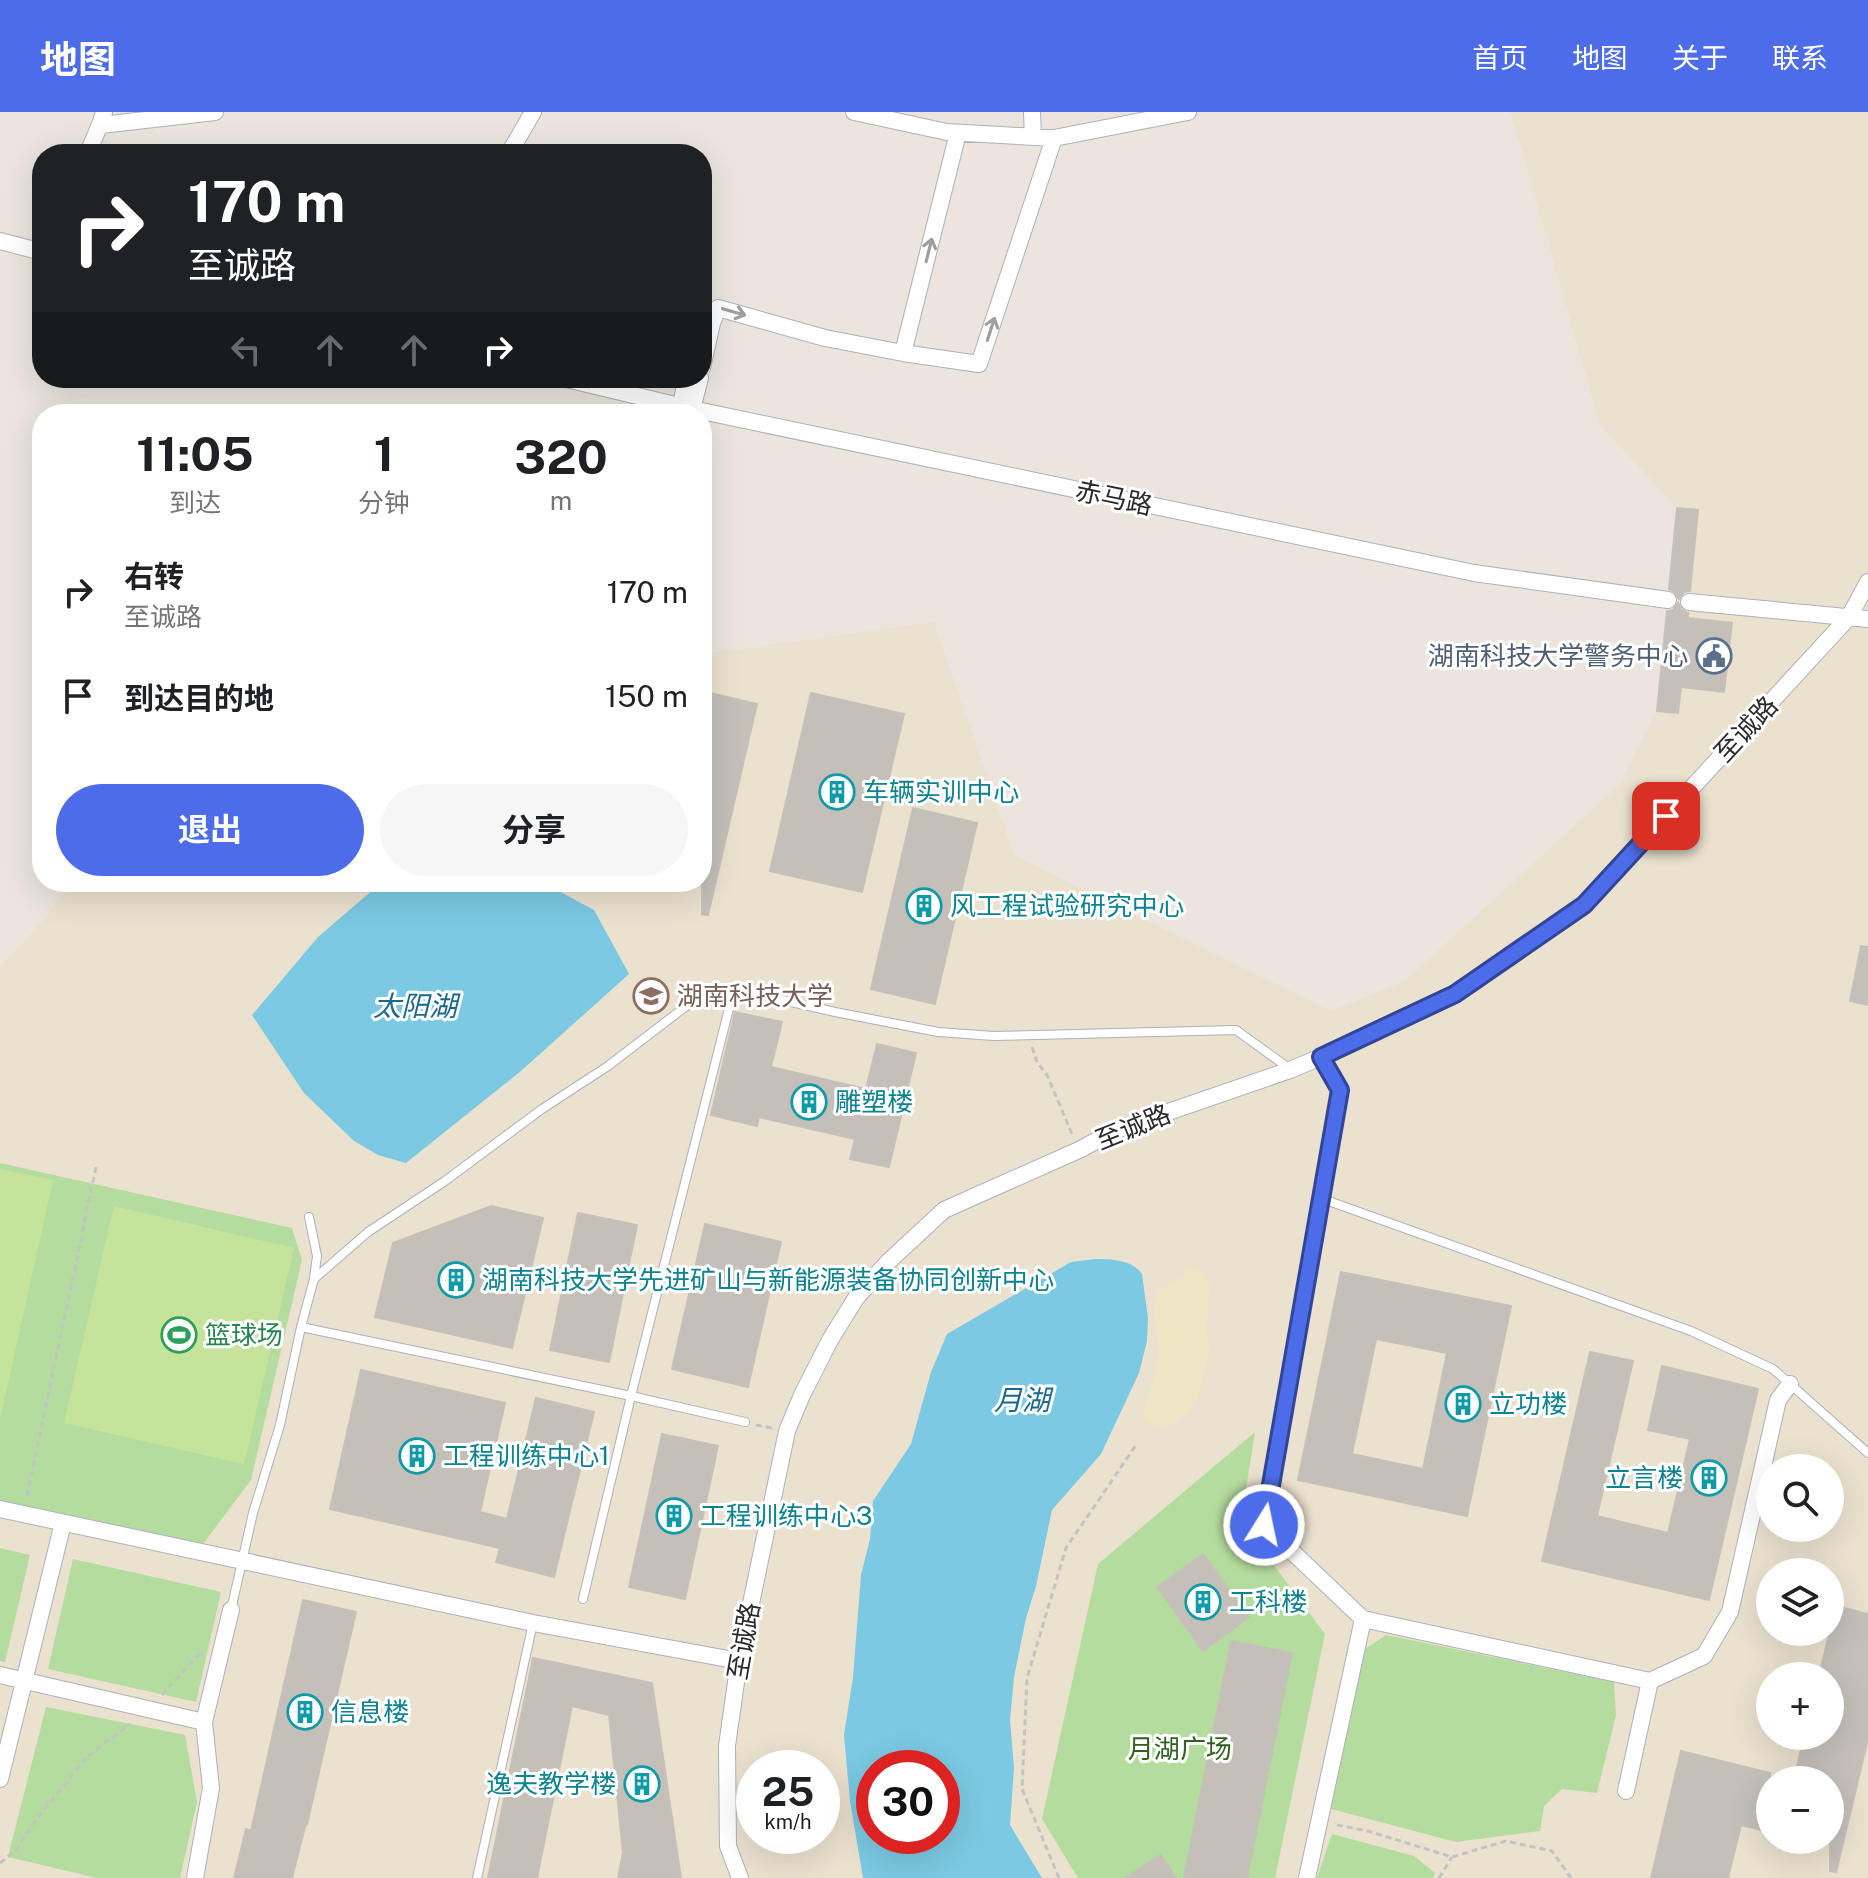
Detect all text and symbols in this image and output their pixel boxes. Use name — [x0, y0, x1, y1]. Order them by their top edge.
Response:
text: 地图 — [40, 37, 116, 82]
text: 首页 — [1472, 41, 1528, 74]
text: 地图 — [1572, 41, 1628, 74]
text: 关于 — [1672, 41, 1728, 74]
text: 联系 — [1772, 41, 1828, 74]
text: 170 m — [188, 169, 345, 235]
icon: right — [56, 176, 160, 280]
one-way arrow — [922, 238, 937, 264]
text: 至诚路 — [188, 244, 296, 286]
one-way arrow — [720, 305, 746, 320]
one-way arrow — [984, 317, 999, 342]
icon: left — [224, 328, 268, 372]
icon: ahead — [308, 328, 352, 372]
icon: ahead — [392, 328, 436, 372]
icon: right — [476, 328, 520, 372]
text: 11:05 — [136, 425, 254, 482]
text: 1 — [374, 425, 394, 482]
text: 320 — [514, 428, 608, 485]
street label: 赤马路 — [1073, 474, 1155, 521]
text: m — [550, 485, 572, 516]
text: 到达 — [169, 487, 221, 518]
text: 分钟 — [358, 487, 410, 518]
text: 右转 — [124, 558, 184, 594]
icon: right — [56, 570, 100, 614]
text: 170 m — [607, 574, 688, 610]
text: 至诚路 — [124, 601, 202, 632]
public building icon: 湖南科技大学警务中心 — [1695, 637, 1733, 675]
place label: 湖南科技大学警务中心 — [1428, 640, 1688, 671]
icon: arrive — [56, 674, 100, 718]
text: 150 m — [605, 678, 688, 714]
text: 到达目的地 — [124, 680, 274, 716]
street label: 至诚路 — [1708, 690, 1784, 768]
building icon: 车辆实训中心 — [818, 773, 856, 811]
place label: 车辆实训中心 — [863, 776, 1019, 807]
pin — [1632, 782, 1700, 850]
button: 退出 — [56, 784, 364, 876]
button: 分享 — [380, 784, 688, 876]
icon: arrive — [1644, 794, 1688, 838]
building icon: 风工程试验研究中心 — [905, 887, 943, 925]
place label: 风工程试验研究中心 — [950, 890, 1184, 921]
school or university icon: 湖南科技大学 — [632, 977, 670, 1015]
place label: 湖南科技大学 — [677, 980, 833, 1011]
water label: 太阳湖 — [373, 989, 461, 1022]
building icon: 雕塑楼 — [790, 1083, 828, 1121]
place label: 雕塑楼 — [835, 1086, 913, 1117]
street label: 至诚路 — [1091, 1098, 1175, 1156]
building icon: 湖南科技大学先进矿山与新能源装备协同创新中心 — [437, 1261, 475, 1299]
place label: 湖南科技大学先进矿山与新能源装备协同创新中心 — [482, 1264, 1054, 1295]
sports icon: 篮球场 — [160, 1316, 198, 1354]
place label: 篮球场 — [205, 1319, 283, 1350]
water label: 月湖 — [994, 1383, 1054, 1416]
building icon: 立功楼 — [1444, 1385, 1482, 1423]
place label: 立功楼 — [1489, 1388, 1567, 1419]
building icon: 工程训练中心1 — [398, 1437, 436, 1475]
place label: 工程训练中心1 — [443, 1440, 610, 1471]
map controls — [1756, 1454, 1844, 1854]
button: search — [1756, 1454, 1844, 1542]
building icon: 立言楼 — [1690, 1459, 1728, 1497]
place label: 立言楼 — [1605, 1462, 1683, 1493]
position arrow — [1222, 1483, 1306, 1567]
building icon: 工程训练中心3 — [655, 1497, 693, 1535]
place label: 工程训练中心3 — [700, 1500, 872, 1531]
button: layers — [1756, 1558, 1844, 1646]
building icon: 工科楼 — [1184, 1583, 1222, 1621]
place label: 工科楼 — [1229, 1586, 1307, 1617]
street label: 至诚路 — [721, 1600, 766, 1682]
button: + — [1756, 1662, 1844, 1750]
building icon: 信息楼 — [286, 1693, 324, 1731]
place label: 信息楼 — [331, 1696, 409, 1727]
park label: 月湖广场 — [1128, 1733, 1232, 1764]
speed limit sign: 30 — [856, 1750, 960, 1854]
building icon: 逸夫教学楼 — [623, 1765, 661, 1803]
button: − — [1756, 1766, 1844, 1854]
place label: 逸夫教学楼 — [486, 1768, 616, 1799]
text: 25 — [762, 1768, 814, 1815]
text: km/h — [764, 1810, 812, 1834]

